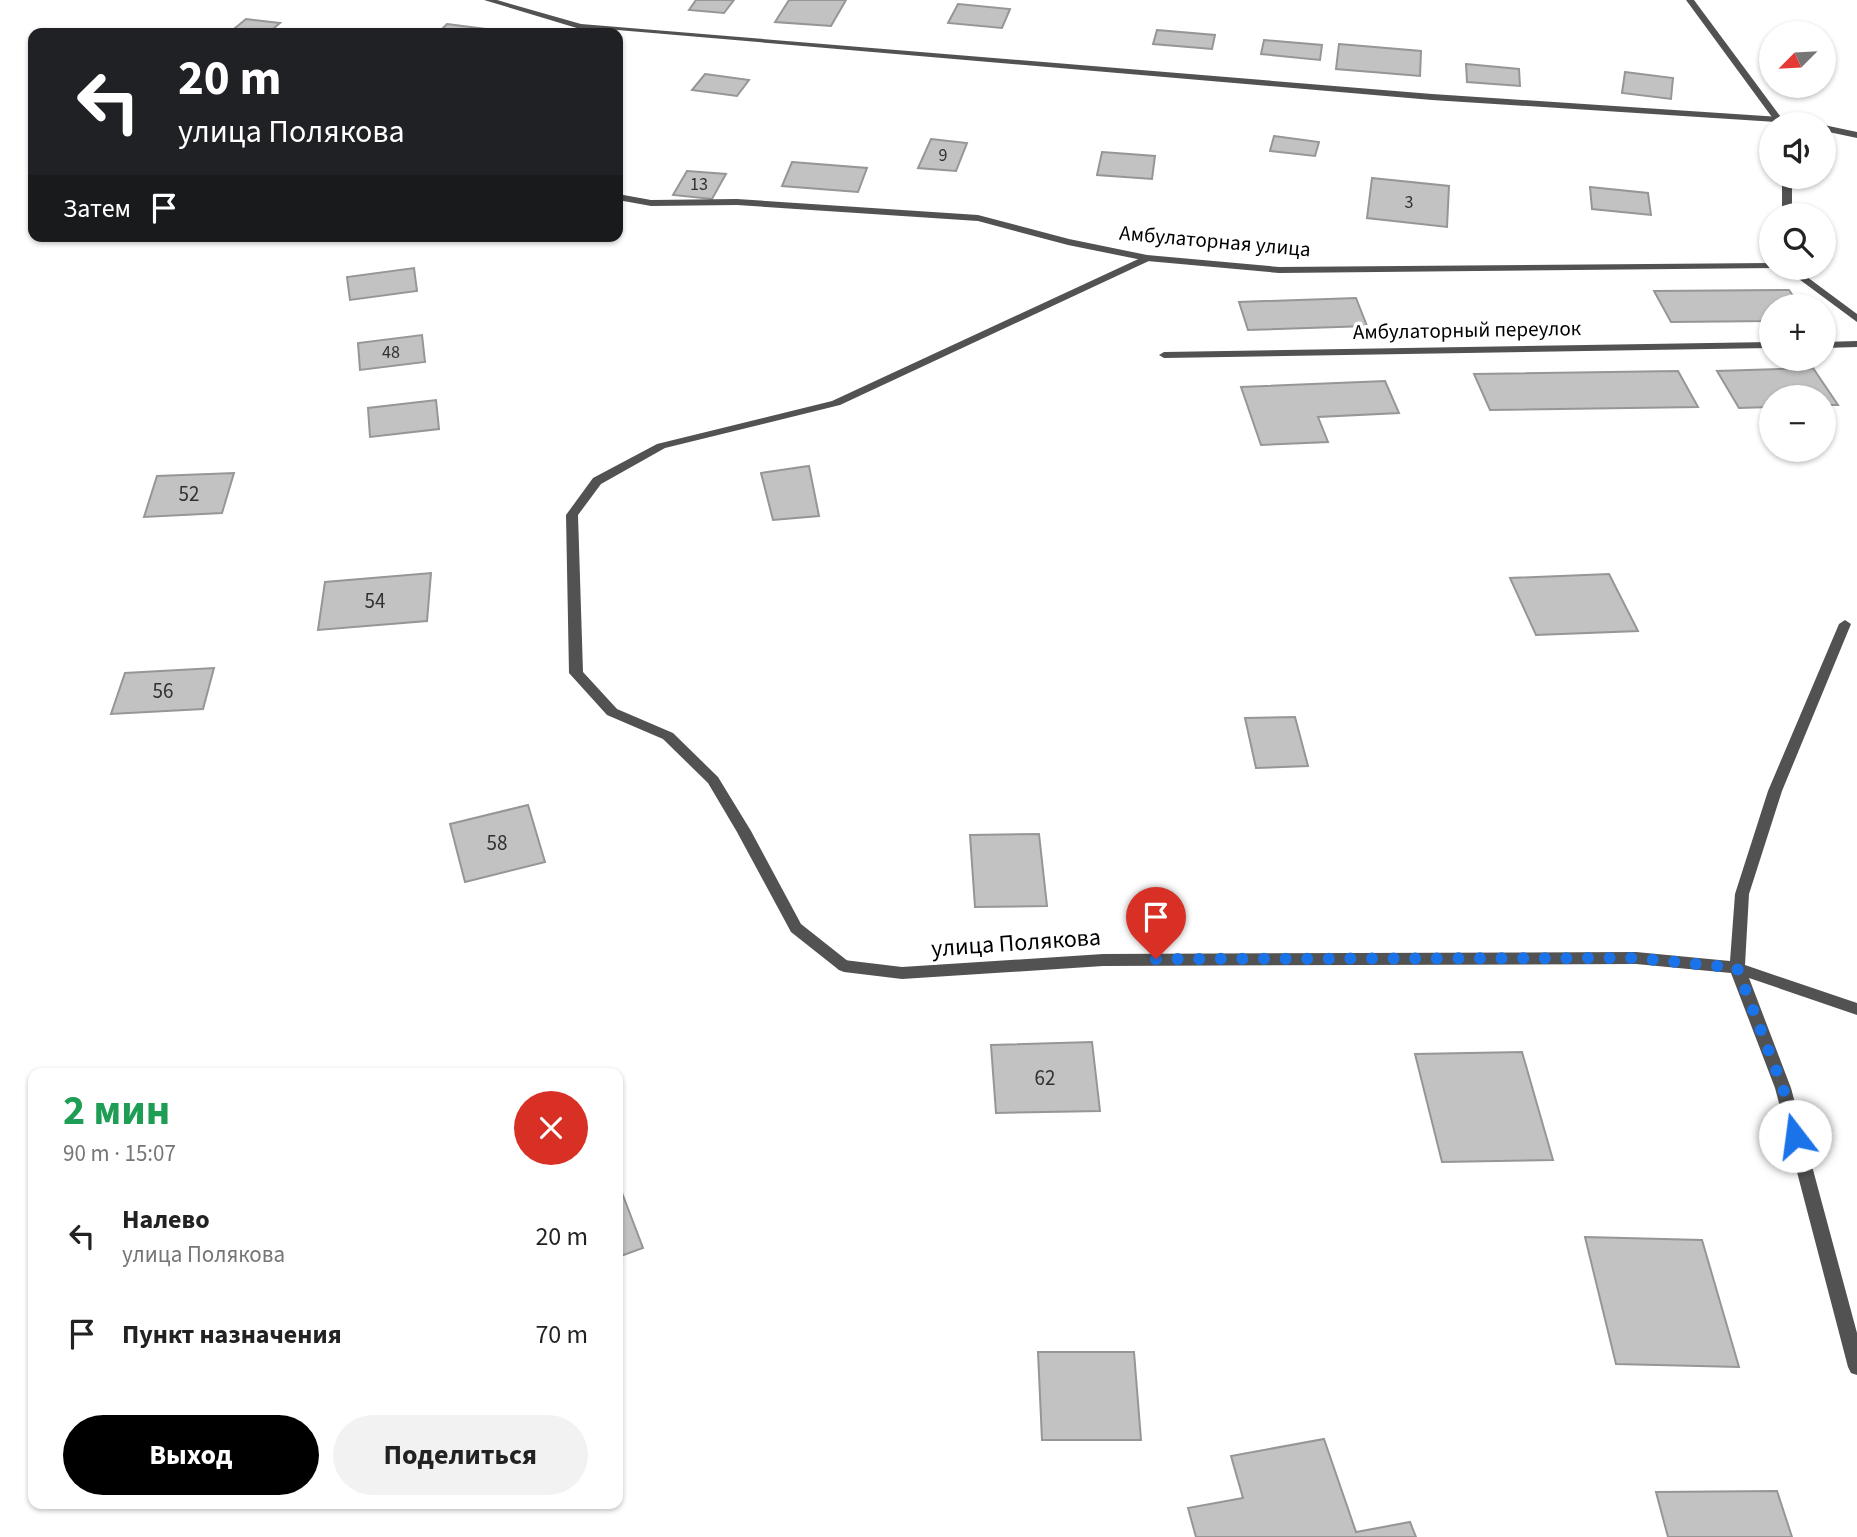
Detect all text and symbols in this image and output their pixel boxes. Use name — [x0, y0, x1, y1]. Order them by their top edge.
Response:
north arrow — [1759, 21, 1836, 98]
map controls — [1759, 21, 1836, 462]
text: 20 m — [178, 44, 282, 114]
icon: left — [63, 56, 154, 147]
text: улица Полякова — [178, 109, 405, 155]
button: sound — [1759, 112, 1836, 189]
house number: 9 — [939, 143, 948, 168]
house number: 13 — [690, 172, 708, 197]
icon: arrive — [145, 189, 183, 227]
text: Затем — [63, 190, 131, 227]
house number: 3 — [1405, 190, 1414, 215]
button: search — [1759, 203, 1836, 280]
street label: Амбулаторная улица — [1118, 218, 1312, 264]
button: + — [1759, 294, 1836, 371]
street label: Амбулаторный переулок — [1353, 313, 1582, 347]
house number: 48 — [382, 340, 400, 365]
button: − — [1759, 385, 1836, 462]
house number: 52 — [179, 479, 199, 509]
house number: 54 — [365, 586, 385, 616]
house number: 56 — [153, 676, 173, 706]
house number: 58 — [487, 828, 507, 858]
pin — [1126, 887, 1186, 959]
icon: arrive — [1137, 898, 1175, 936]
street label: улица Полякова — [930, 920, 1102, 966]
house number: 62 — [1035, 1063, 1055, 1093]
text: 2 мин — [63, 1081, 170, 1141]
button: close — [514, 1091, 588, 1165]
position arrow — [1758, 1099, 1832, 1173]
text: 90 m · 15:07 — [63, 1137, 176, 1170]
text: Налево — [122, 1201, 210, 1238]
icon: left — [63, 1217, 101, 1255]
text: 20 m — [535, 1218, 588, 1255]
text: улица Полякова — [122, 1238, 285, 1271]
icon: arrive — [63, 1315, 101, 1353]
text: Пункт назначения — [122, 1316, 342, 1353]
text: 70 m — [535, 1316, 588, 1353]
button: Выход — [63, 1415, 319, 1495]
button: Поделиться — [333, 1415, 588, 1495]

